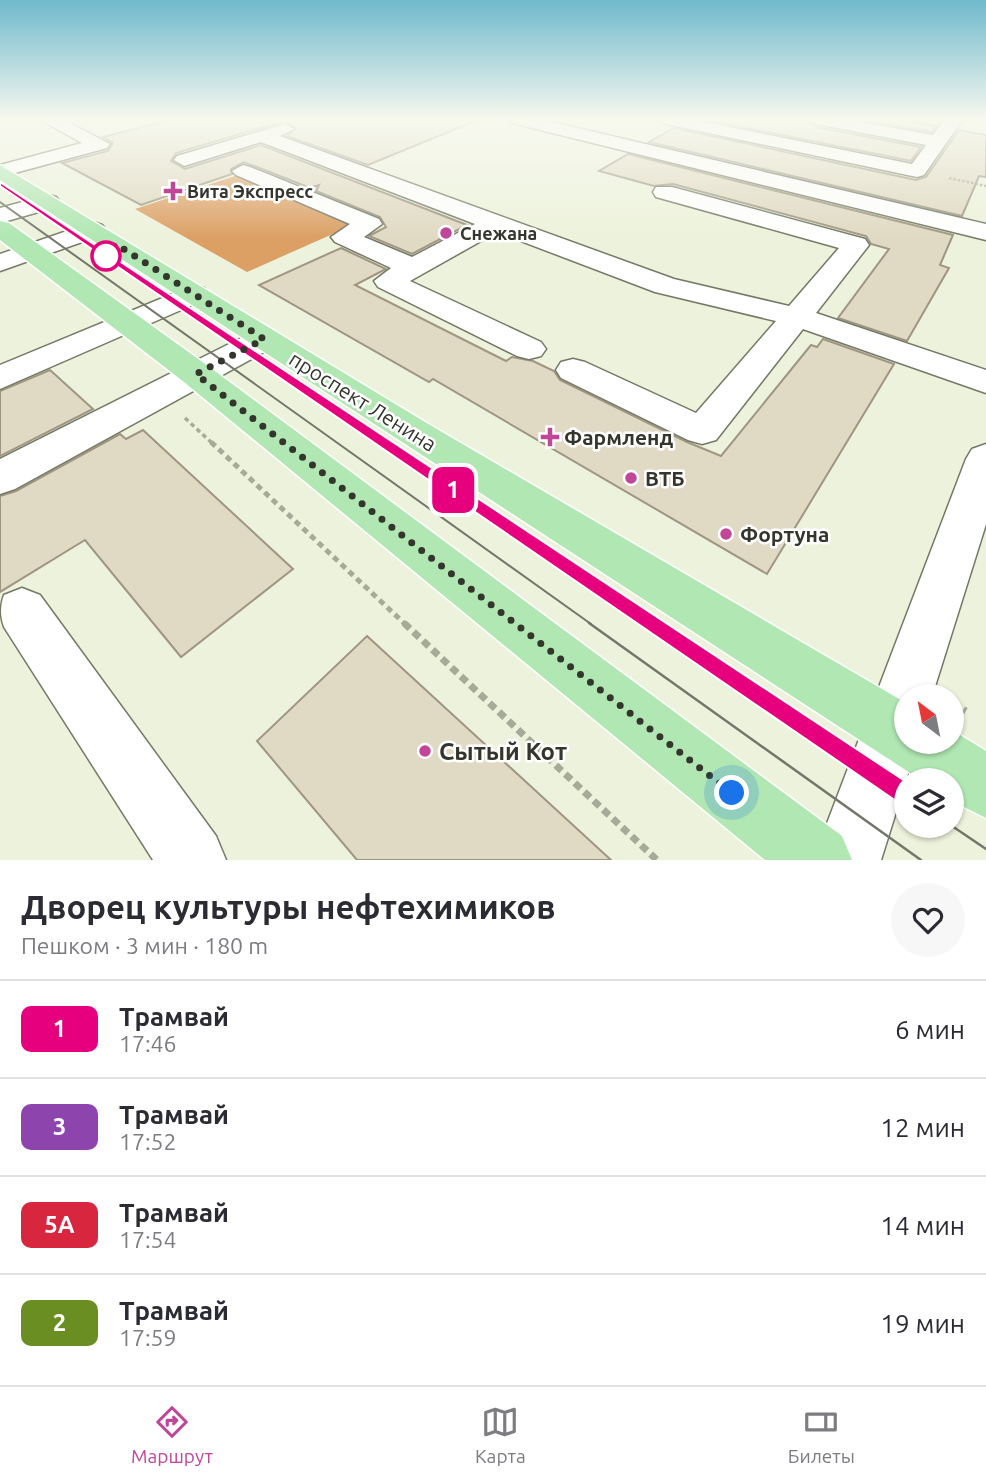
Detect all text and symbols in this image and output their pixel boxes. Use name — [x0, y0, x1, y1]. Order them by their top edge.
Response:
place label: Вита Экспресс — [187, 181, 313, 201]
marker: Вита Экспресс — [165, 183, 181, 199]
place label: Снежана — [460, 223, 537, 243]
marker: Снежана — [438, 225, 454, 241]
unlabelled marker — [91, 241, 121, 271]
street label: проспект Ленина — [285, 346, 441, 456]
place label: Фармленд — [564, 425, 673, 449]
marker: Фармленд — [542, 429, 558, 445]
place label: ВТБ — [645, 466, 685, 490]
line badge: 1 — [430, 467, 476, 513]
marker: ВТБ — [623, 470, 639, 486]
text: 1 — [446, 476, 460, 503]
place label: Фортуна — [740, 522, 829, 546]
marker: Фортуна — [718, 526, 734, 542]
north arrow — [894, 684, 964, 754]
map controls — [894, 684, 964, 838]
place label: Сытый Кот — [439, 738, 567, 765]
marker: Сытый Кот — [417, 743, 433, 759]
button: layers — [894, 768, 964, 838]
your location — [714, 775, 749, 810]
button: heart — [891, 883, 965, 957]
text: Дворец культуры нефтехимиков — [21, 888, 556, 925]
text: Пешком · 3 мин · 180 m — [21, 933, 268, 958]
text: Трамвай — [119, 1002, 229, 1031]
text: 1 — [53, 1015, 66, 1042]
text: 6 мин — [895, 1015, 965, 1044]
text: 17:46 — [119, 1031, 177, 1056]
text: Трамвай — [119, 1100, 229, 1129]
text: 3 — [53, 1113, 66, 1140]
text: 12 мин — [880, 1113, 965, 1142]
text: 17:52 — [119, 1129, 177, 1154]
text: Трамвай — [119, 1198, 229, 1227]
text: 5А — [44, 1211, 75, 1238]
text: 14 мин — [880, 1211, 965, 1240]
text: 17:54 — [119, 1227, 177, 1252]
text: Трамвай — [119, 1296, 229, 1325]
text: 2 — [53, 1309, 66, 1336]
text: 19 мин — [880, 1309, 965, 1338]
text: 17:59 — [119, 1325, 177, 1350]
tab: Маршрут — [131, 1403, 213, 1467]
tab: Карта — [475, 1403, 526, 1467]
tab: Билеты — [788, 1403, 855, 1467]

